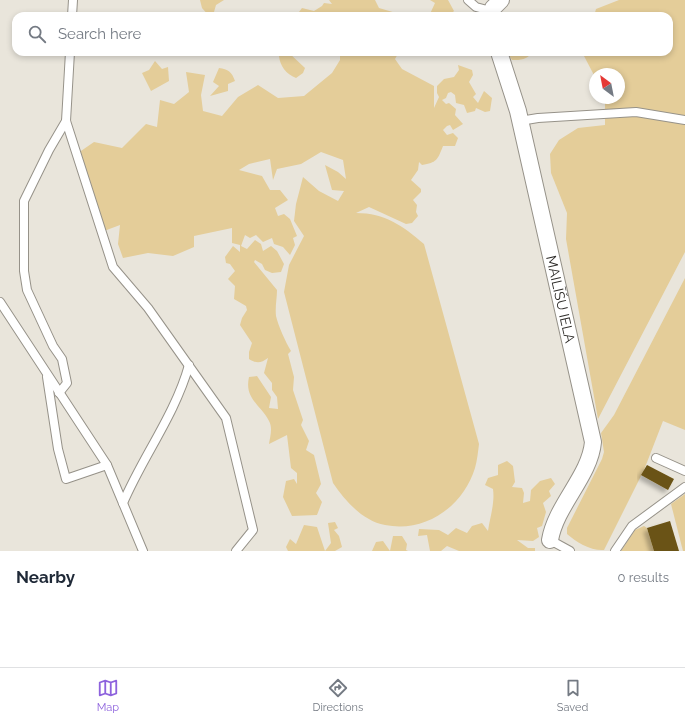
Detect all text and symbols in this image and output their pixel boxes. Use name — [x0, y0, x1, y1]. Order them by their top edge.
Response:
search box — [12, 12, 673, 56]
icon: search — [26, 23, 48, 45]
text: Search here — [58, 25, 141, 43]
north arrow — [589, 68, 625, 104]
street label: MAILĪŠU IELA — [543, 254, 578, 345]
text: Nearby — [16, 567, 75, 587]
text: 0 results — [618, 570, 669, 585]
tab: Map — [97, 677, 119, 714]
tab: Directions — [313, 677, 363, 714]
tab: Saved — [557, 677, 588, 714]

